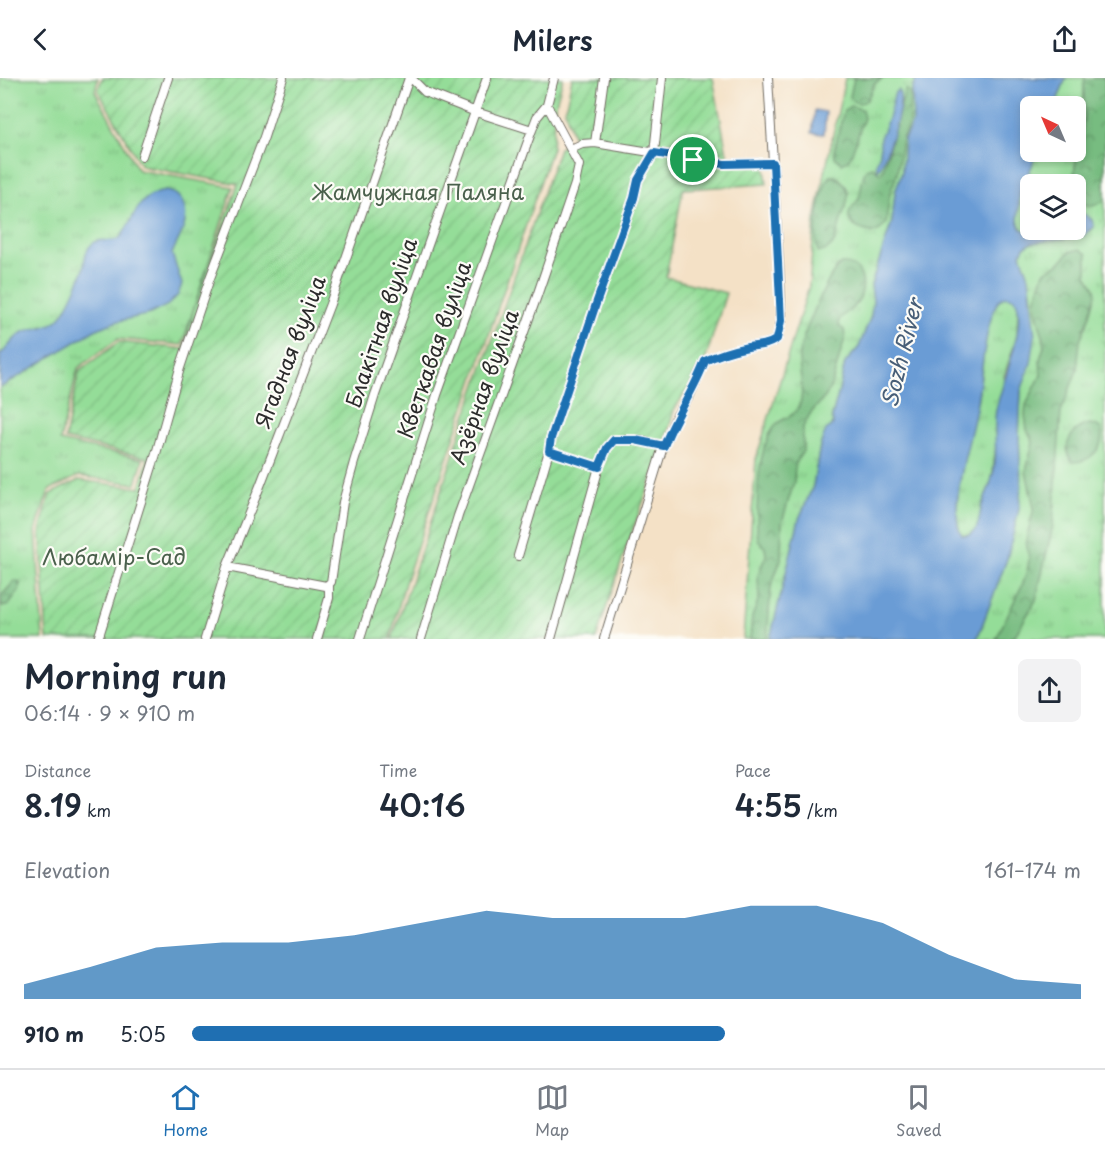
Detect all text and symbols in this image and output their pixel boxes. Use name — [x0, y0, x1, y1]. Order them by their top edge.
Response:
text: Milers — [512, 19, 593, 60]
icon: back — [24, 23, 57, 56]
icon: share — [1048, 23, 1081, 56]
north arrow — [1020, 96, 1086, 162]
map controls — [1020, 96, 1086, 240]
pin — [667, 134, 718, 185]
icon: arrive — [676, 143, 709, 176]
button: layers — [1020, 174, 1086, 240]
park label: Жамчужная Паляна — [312, 175, 524, 207]
street label: Блакітная вуліца — [336, 233, 424, 412]
street label: Кветкавая вуліца — [388, 256, 478, 442]
street label: Ягадная вуліца — [245, 270, 333, 432]
water label: Sozh River — [871, 292, 931, 410]
street label: Азёрная вуліца — [440, 304, 526, 468]
park label: Любамір-Сад — [42, 540, 186, 572]
text: Morning run — [24, 650, 227, 700]
button: share — [1018, 659, 1081, 722]
text: 06:14 · 9 × 910 m — [24, 698, 195, 728]
text: Distance — [24, 758, 91, 782]
text: Time — [379, 758, 417, 782]
text: Pace — [735, 758, 771, 782]
text: 8.19 — [24, 782, 82, 827]
text: 40:16 — [379, 782, 466, 827]
text: 4:55 — [735, 782, 802, 827]
text: km — [82, 798, 111, 822]
text: /km — [802, 798, 838, 822]
text: Elevation — [24, 855, 110, 885]
text: 161–174 m — [984, 855, 1081, 885]
text: 910 m — [24, 1019, 84, 1049]
text: 5:05 — [120, 1019, 166, 1049]
tab: Home — [163, 1081, 208, 1141]
tab: Map — [535, 1081, 569, 1141]
tab: Saved — [896, 1081, 942, 1141]

